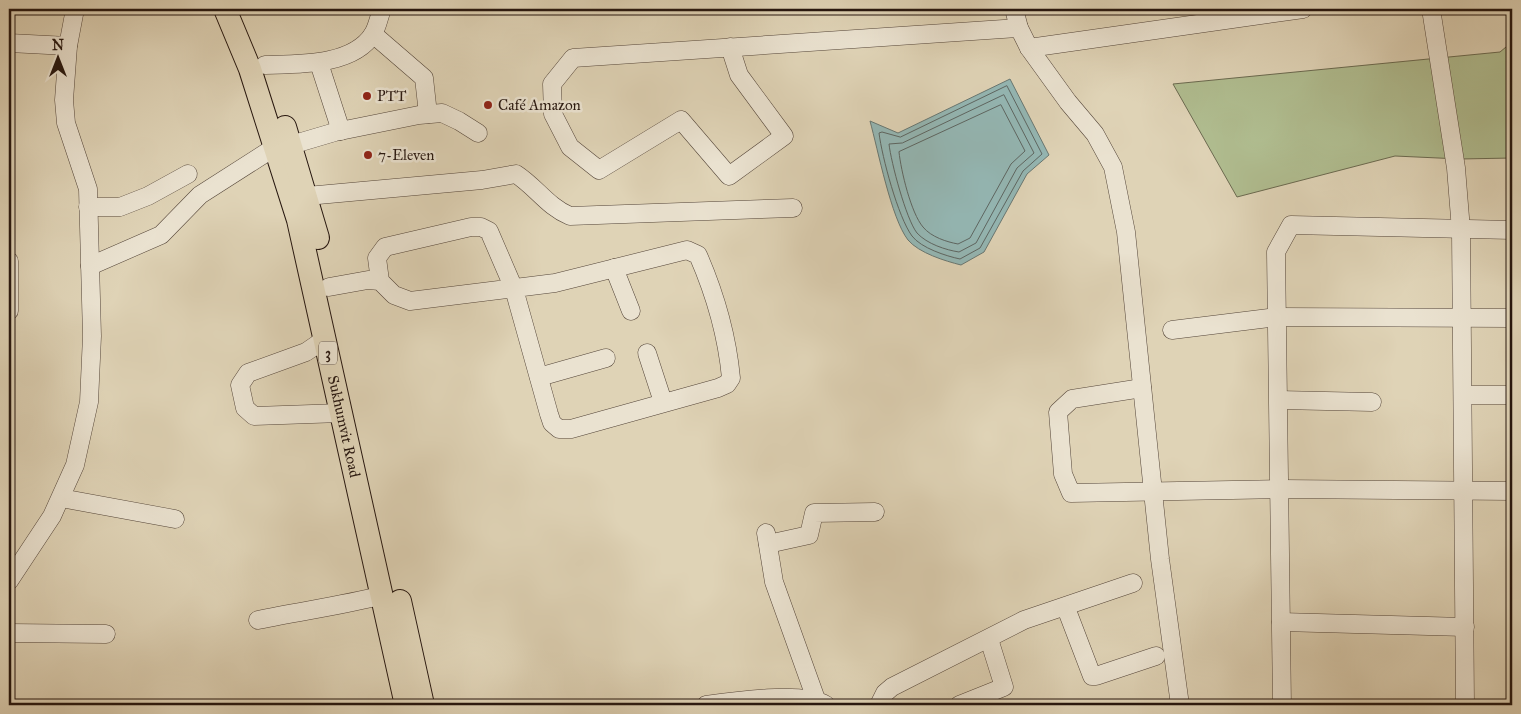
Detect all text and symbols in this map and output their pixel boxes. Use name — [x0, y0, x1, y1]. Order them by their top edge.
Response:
north arrow — [32, 32, 82, 82]
text: N — [52, 37, 64, 54]
place label: PTT — [377, 87, 407, 105]
marker: PTT — [361, 90, 373, 102]
place label: Café Amazon — [498, 96, 581, 114]
marker: Café Amazon — [482, 99, 494, 111]
place label: 7-Eleven — [378, 146, 434, 164]
marker: 7-Eleven — [362, 149, 374, 161]
road number: 3 — [319, 342, 337, 364]
street label: Sukhumvit Road — [324, 374, 364, 480]

